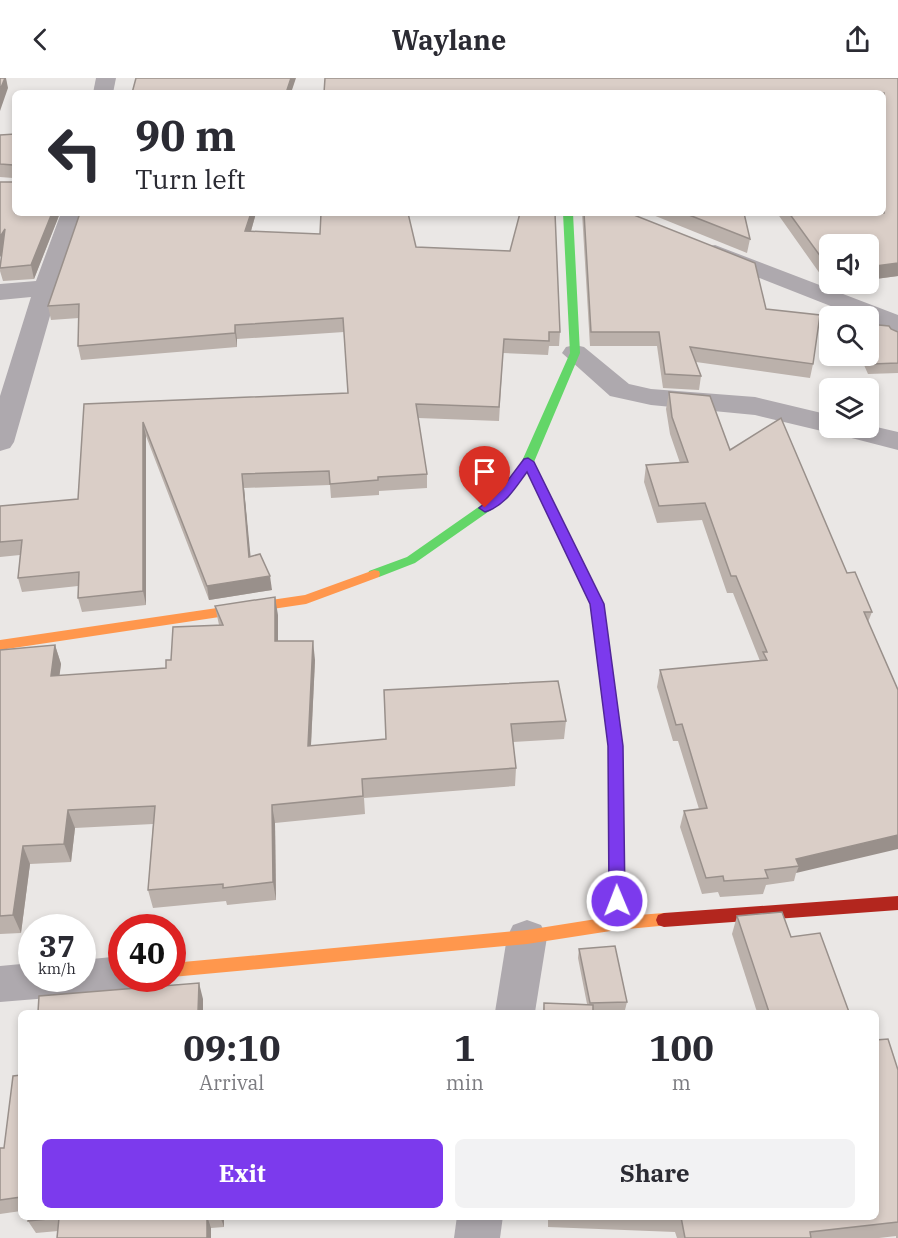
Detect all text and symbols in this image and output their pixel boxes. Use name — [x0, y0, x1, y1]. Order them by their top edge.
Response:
text: Waylane — [392, 22, 506, 57]
icon: back — [24, 23, 57, 56]
icon: share — [841, 23, 874, 56]
text: 90 m — [135, 108, 236, 163]
icon: left — [36, 114, 114, 192]
text: Turn left — [135, 161, 246, 196]
map controls — [819, 234, 879, 438]
button: sound — [819, 234, 879, 294]
button: search — [819, 306, 879, 366]
button: layers — [819, 378, 879, 438]
pin — [459, 446, 510, 508]
icon: arrive — [468, 455, 501, 488]
position arrow — [585, 869, 649, 933]
speed limit sign: 40 — [108, 914, 186, 992]
text: 37 — [39, 926, 75, 965]
text: km/h — [38, 959, 76, 978]
text: 09:10 — [183, 1024, 280, 1071]
text: 1 — [454, 1024, 476, 1071]
text: 100 — [649, 1024, 714, 1071]
text: Arrival — [199, 1069, 264, 1096]
text: min — [446, 1069, 484, 1096]
text: m — [672, 1069, 691, 1096]
button: Exit — [42, 1139, 443, 1208]
button: Share — [455, 1139, 855, 1208]

